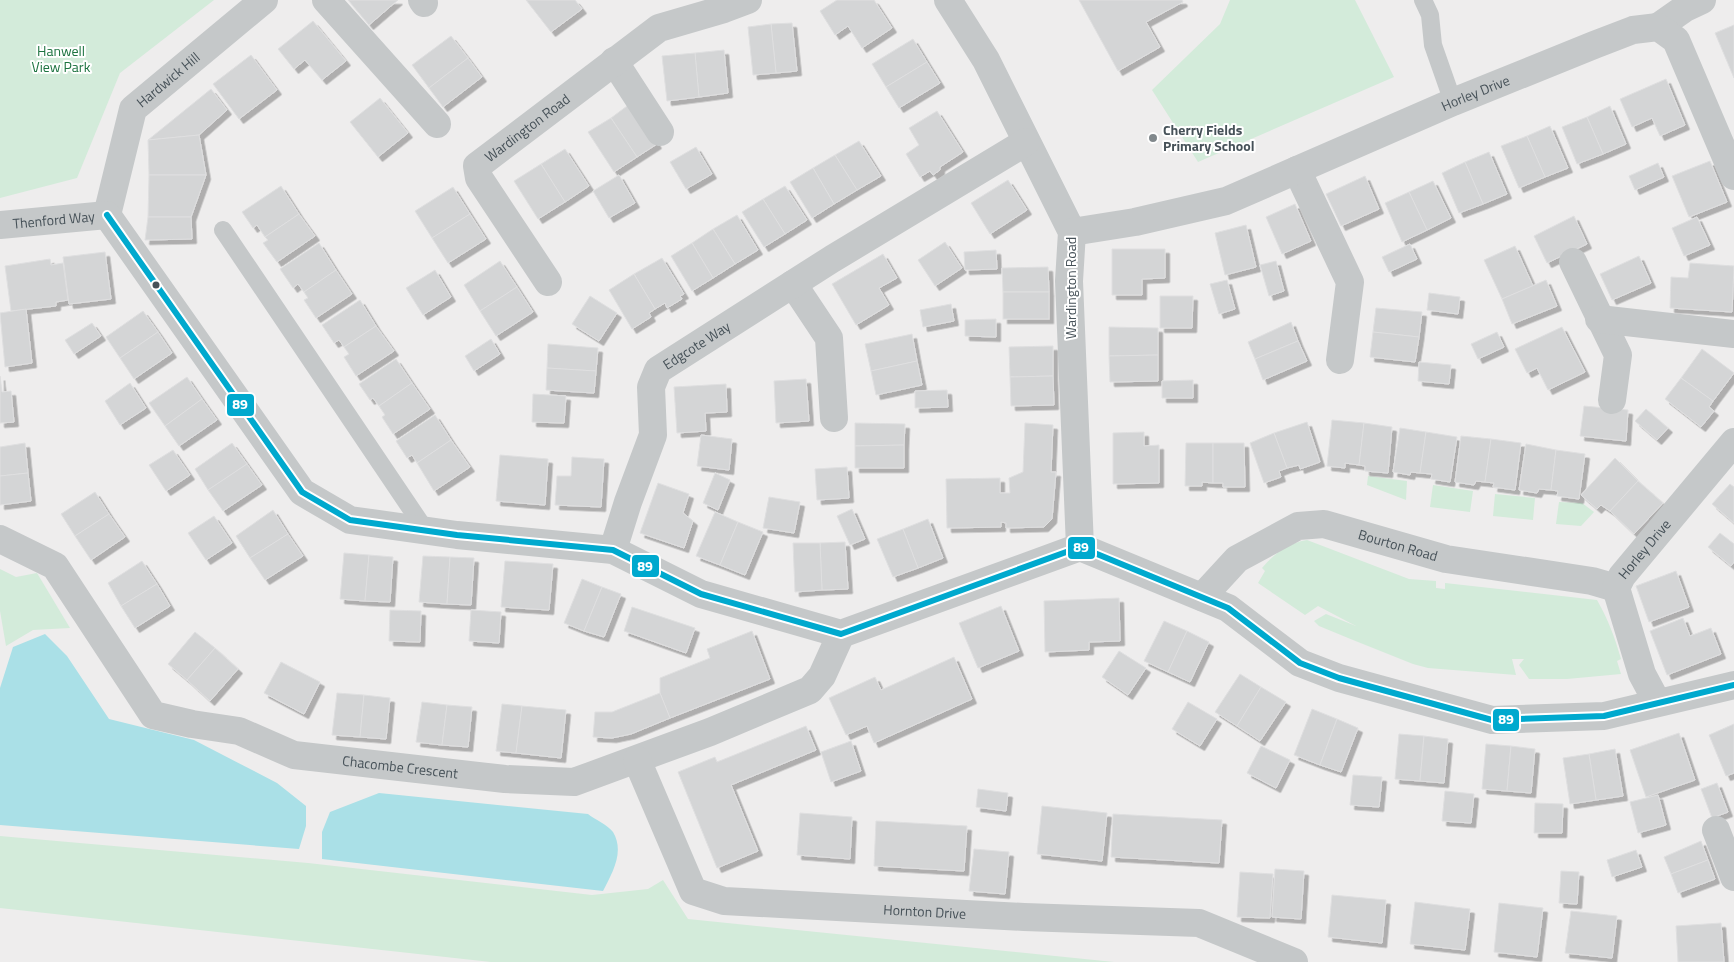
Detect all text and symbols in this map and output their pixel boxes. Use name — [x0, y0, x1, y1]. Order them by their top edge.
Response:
park label: Hanwell View Park — [32, 40, 91, 77]
street label: Hardwick Hill — [132, 47, 204, 112]
street label: Horley Drive — [1438, 69, 1513, 116]
street label: Wardington Road — [480, 88, 574, 167]
place label: Cherry Fields Primary School — [1163, 119, 1255, 156]
marker: Cherry Fields Primary School — [1147, 132, 1159, 144]
street label: Thenford Way — [12, 205, 96, 234]
street label: Wardington Road — [1060, 237, 1081, 339]
unlabelled marker — [151, 280, 161, 290]
street label: Edgcote Way — [658, 315, 734, 374]
line badge: 89 — [226, 393, 255, 417]
text: 89 — [232, 393, 248, 414]
street label: Horley Drive — [1613, 514, 1675, 583]
street label: Bourton Road — [1356, 523, 1440, 566]
line badge: 89 — [1067, 536, 1096, 560]
text: 89 — [1073, 536, 1089, 557]
line badge: 89 — [631, 554, 660, 578]
text: 89 — [637, 555, 653, 576]
line badge: 89 — [1492, 708, 1520, 732]
text: 89 — [1498, 708, 1514, 729]
street label: Chacombe Crescent — [341, 750, 459, 784]
street label: Hornton Drive — [883, 899, 967, 924]

